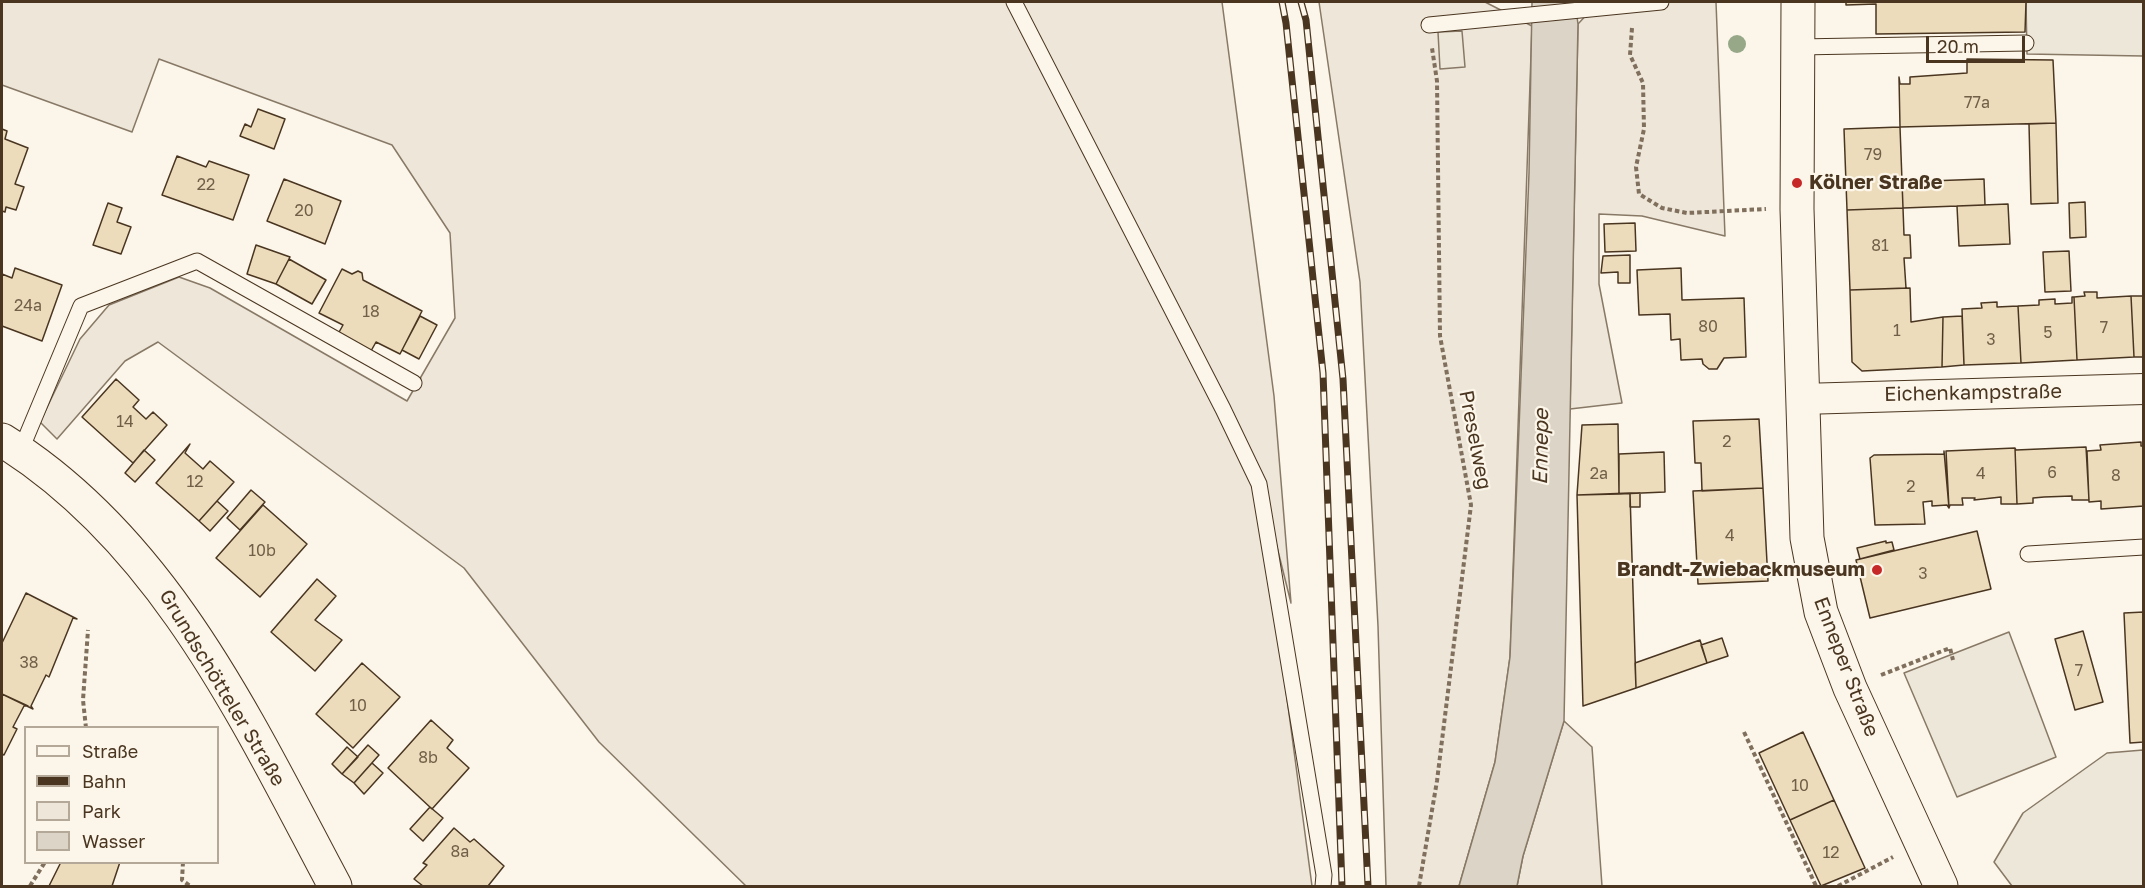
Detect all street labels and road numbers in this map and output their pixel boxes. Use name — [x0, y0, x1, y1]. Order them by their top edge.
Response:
street label: Eichenkampstraße — [1884, 379, 2062, 407]
street label: Preselweg — [1454, 388, 1496, 492]
street label: Grundschötteler Straße — [154, 585, 290, 791]
street label: Enneper Straße — [1808, 594, 1884, 740]

